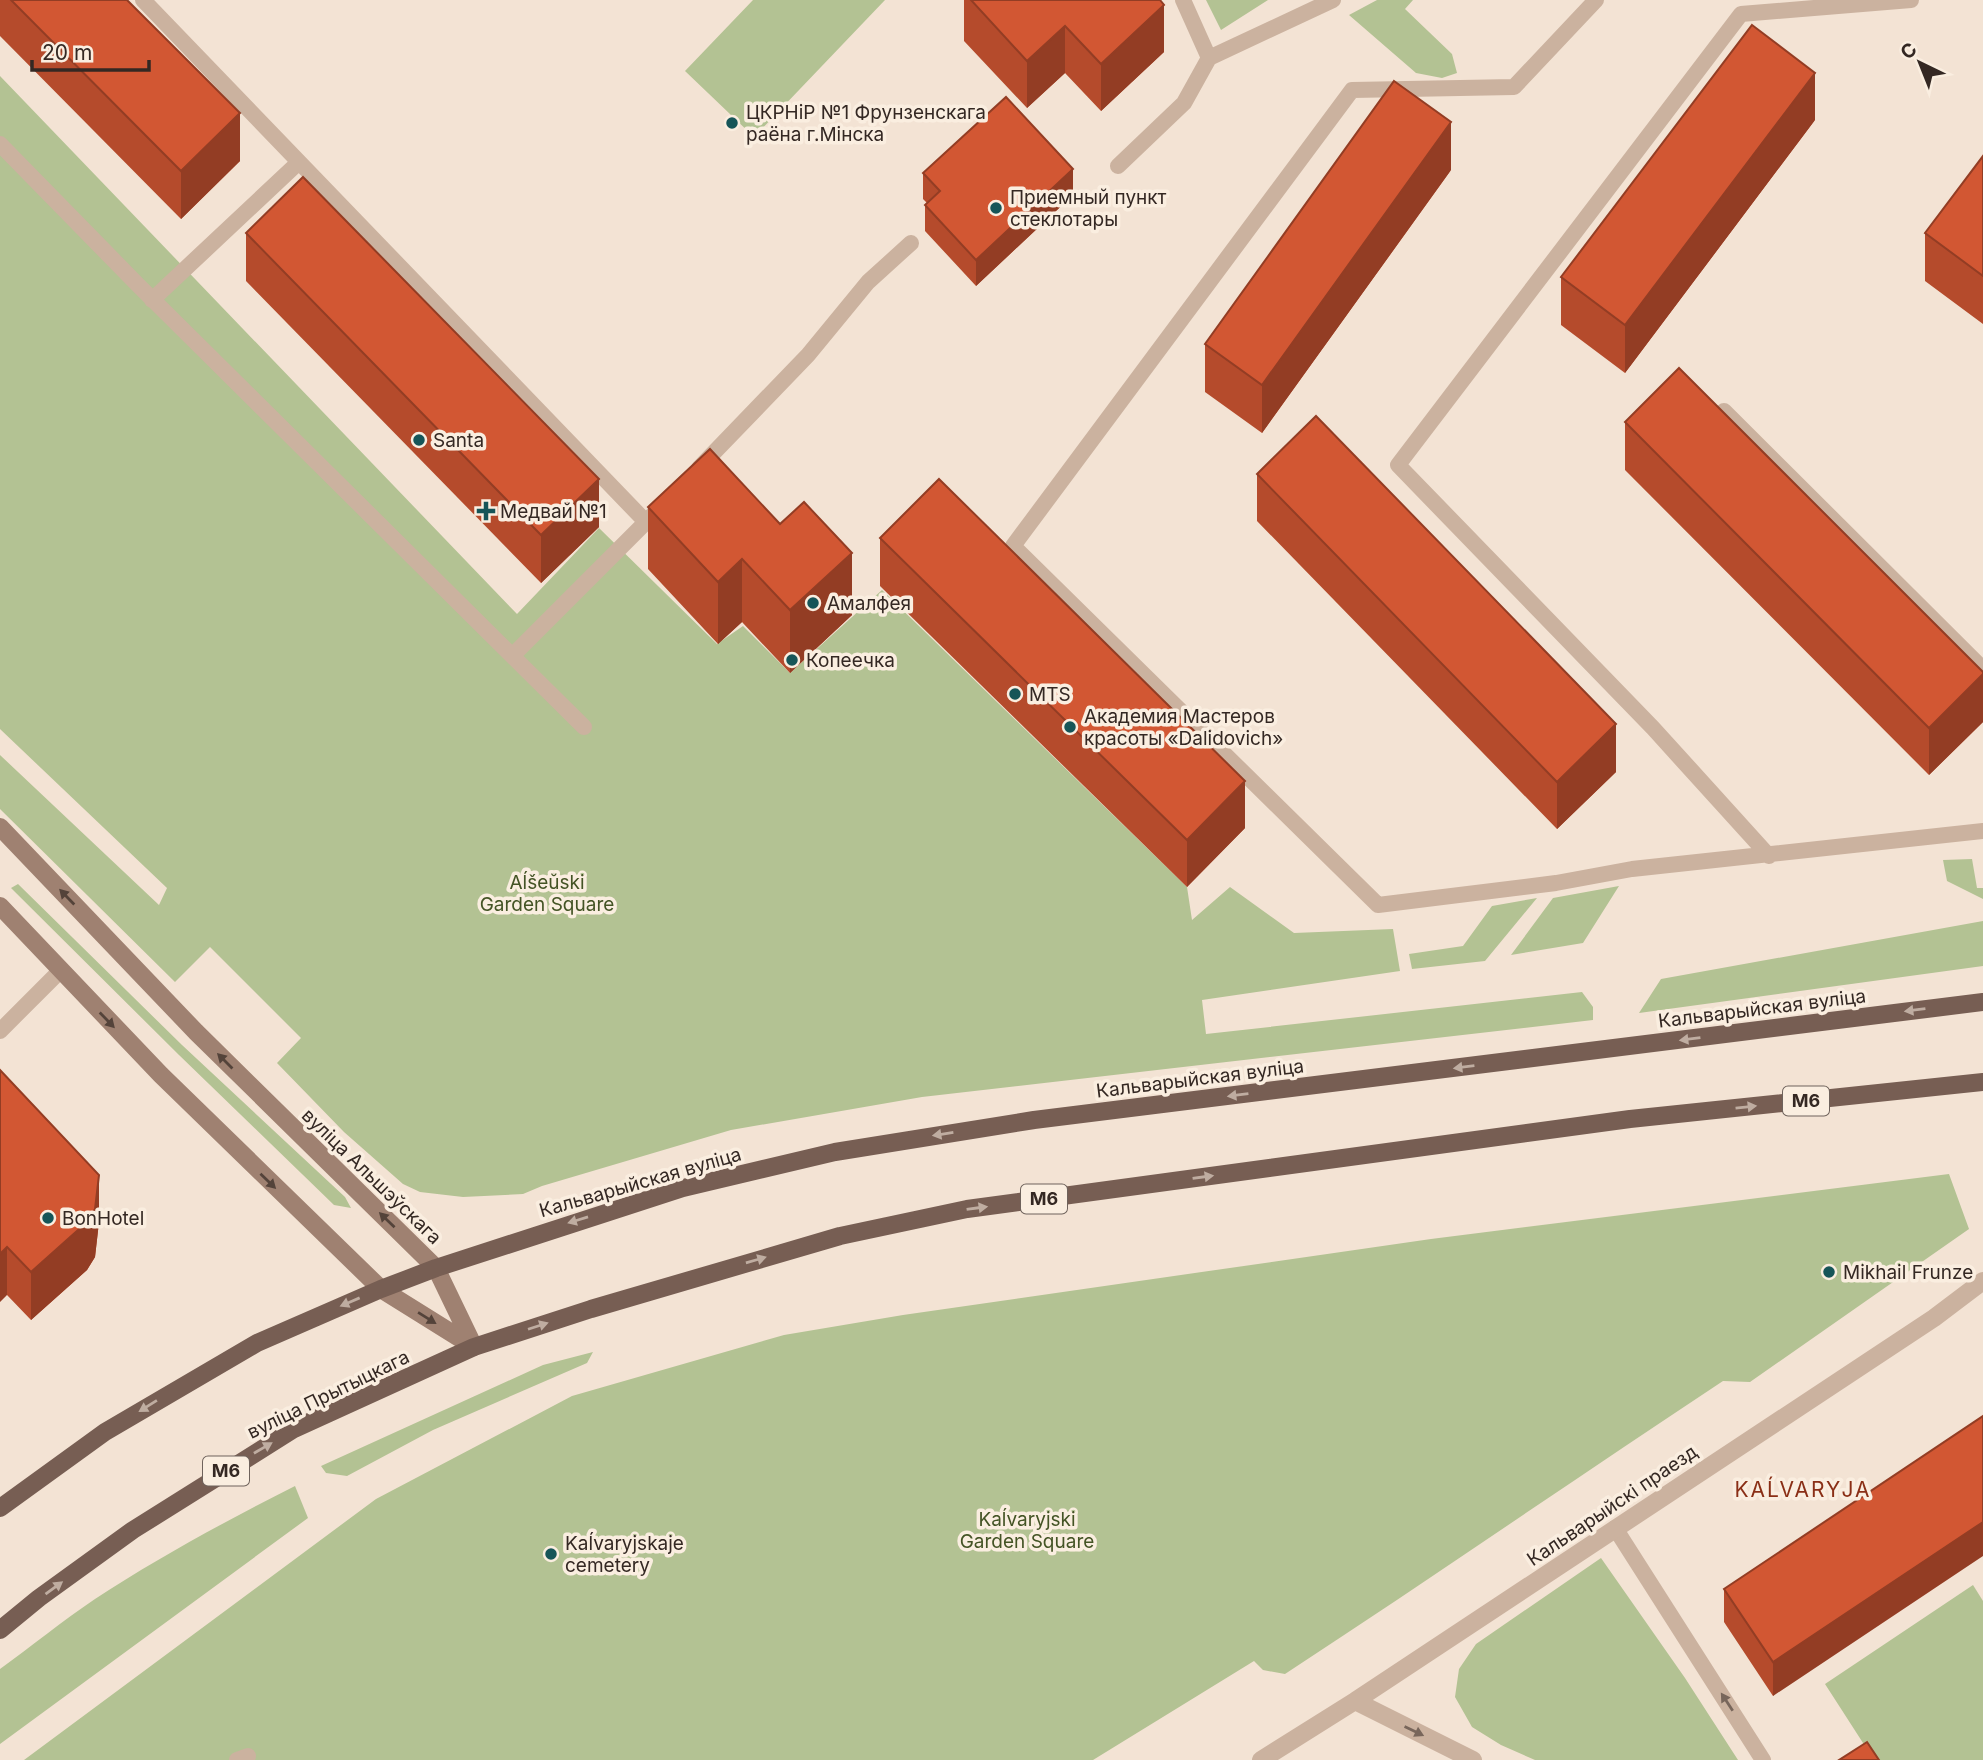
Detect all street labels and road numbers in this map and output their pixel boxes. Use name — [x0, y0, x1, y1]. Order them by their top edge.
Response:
street label: Кальварыйская вуліца — [1657, 984, 1867, 1033]
street label: Кальварыйская вуліца — [1095, 1054, 1305, 1103]
road number: М6 — [1783, 1086, 1829, 1116]
street label: вуліца Альшэўскага — [297, 1104, 446, 1249]
street label: Кальварыйская вуліца — [537, 1143, 744, 1222]
road number: М6 — [1021, 1184, 1067, 1214]
street label: вуліца Прытыцкага — [243, 1345, 413, 1444]
street label: Кальварыйскі праезд — [1523, 1440, 1702, 1571]
road number: М6 — [203, 1456, 249, 1486]

